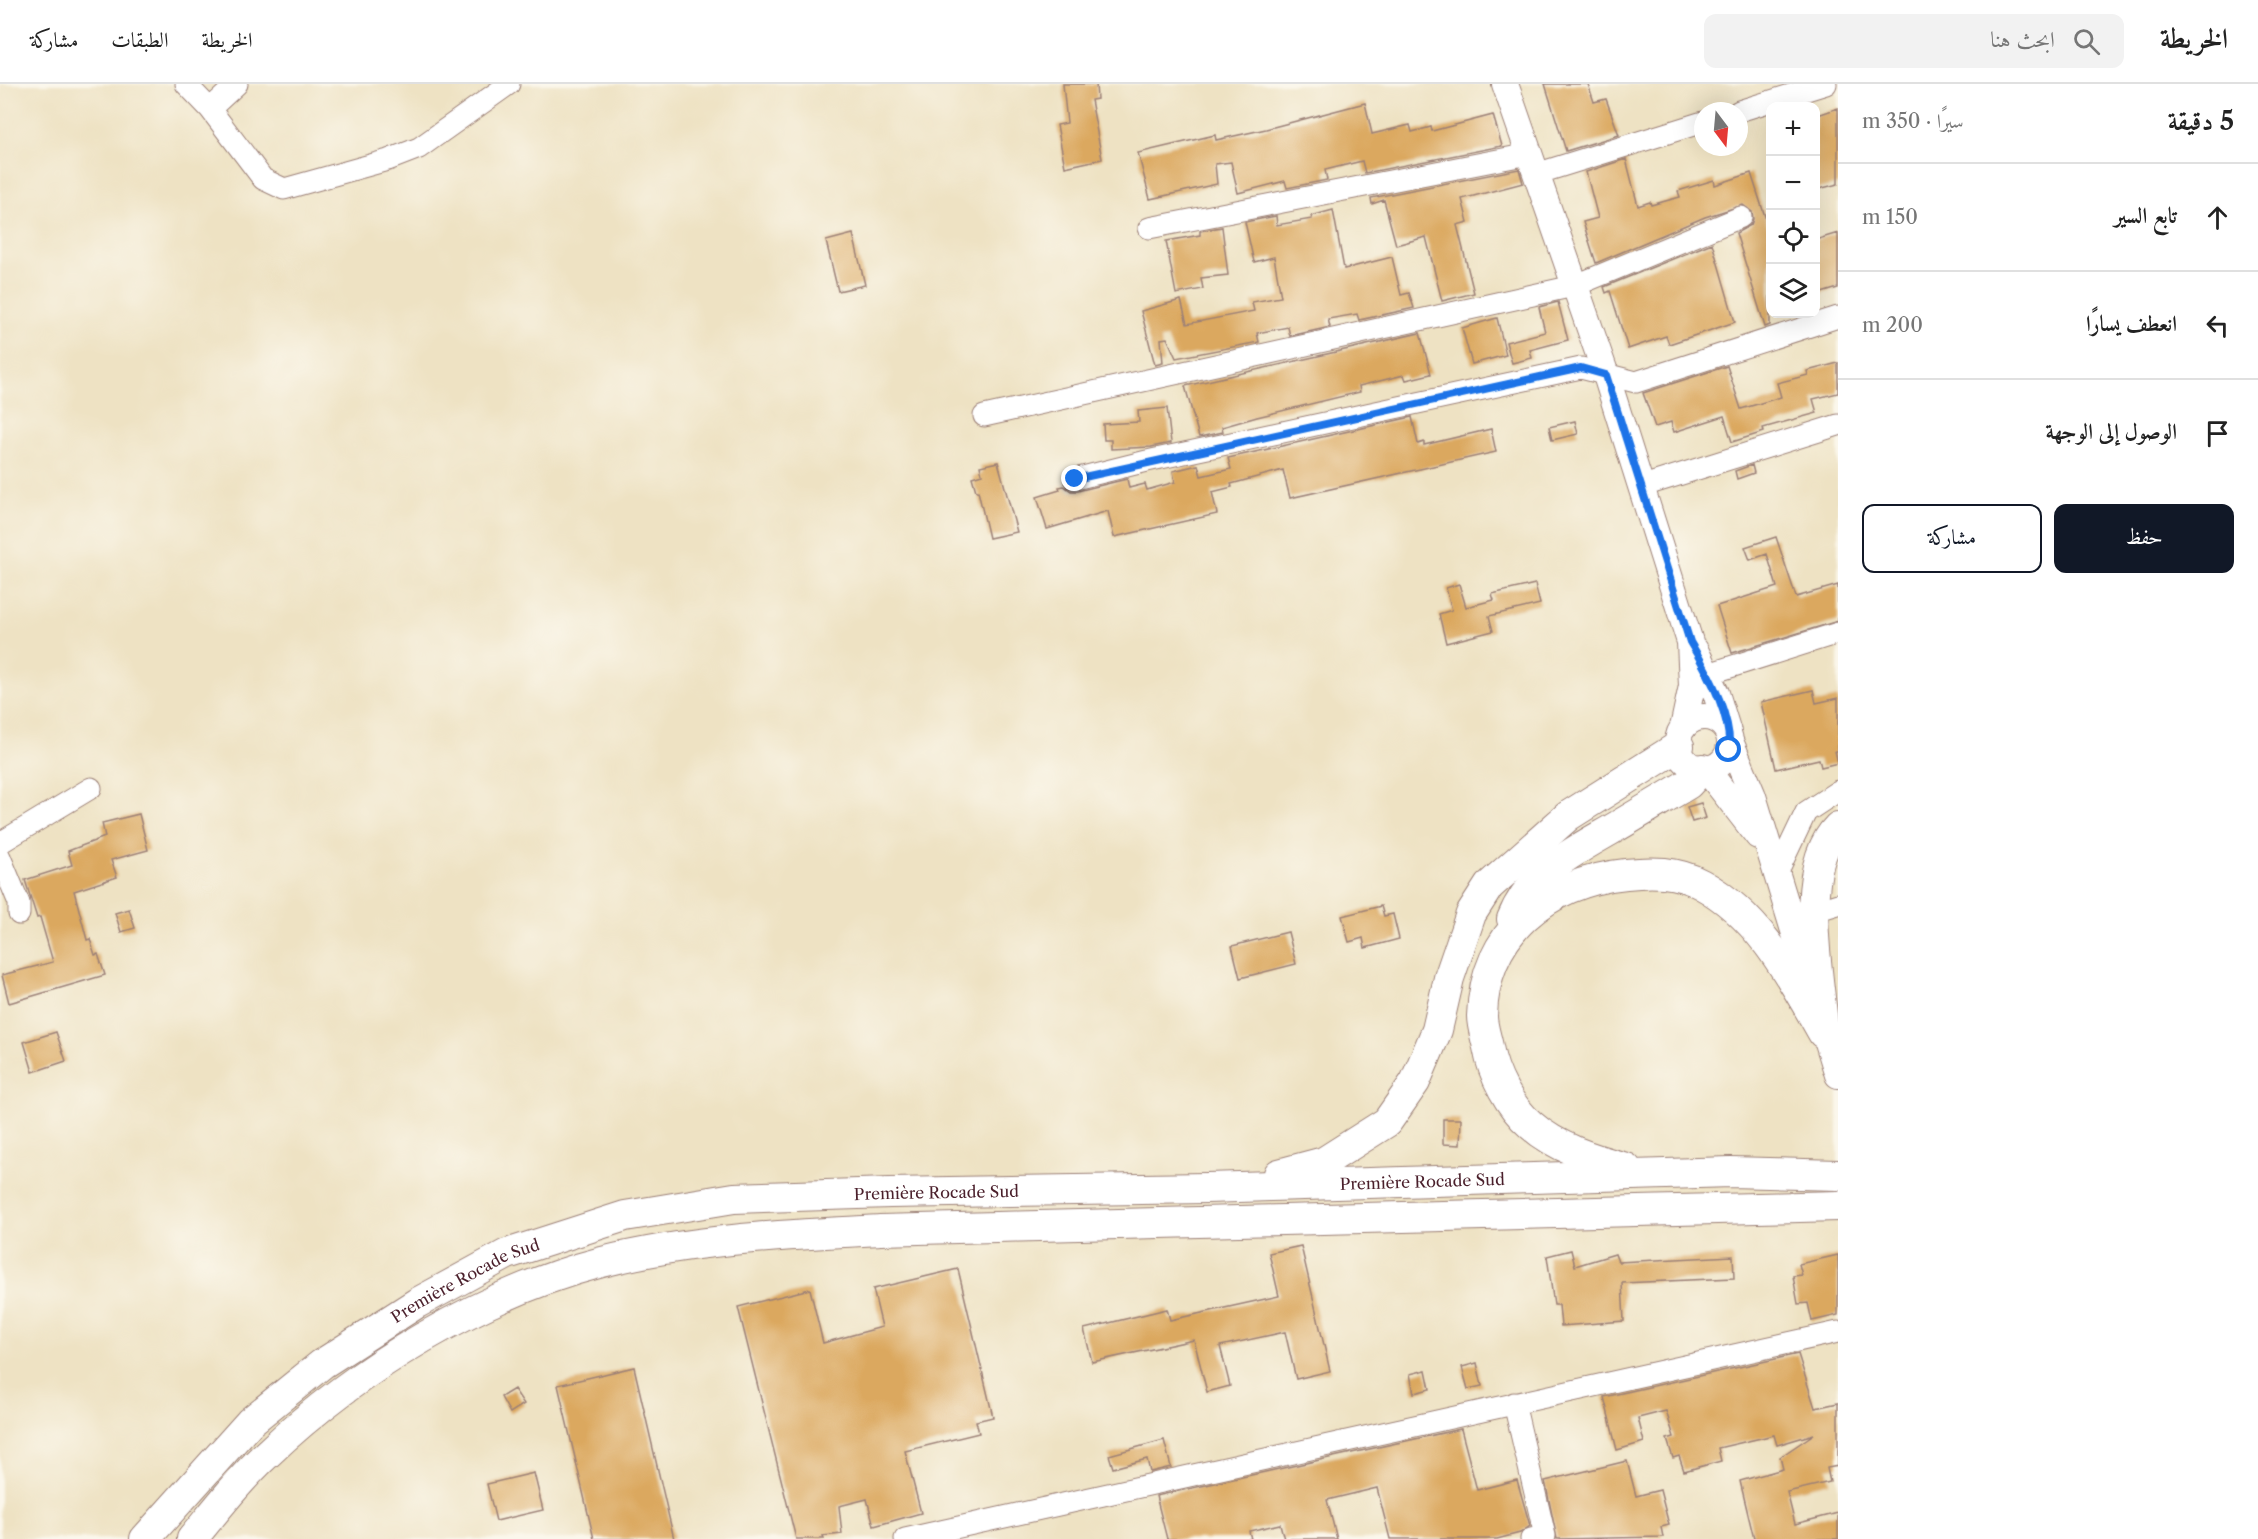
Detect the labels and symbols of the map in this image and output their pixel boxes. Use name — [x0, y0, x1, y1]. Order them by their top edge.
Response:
north arrow — [1694, 102, 1748, 156]
route end — [1061, 465, 1087, 491]
route start — [1715, 736, 1741, 762]
street label: Première Rocade Sud — [1340, 1169, 1505, 1194]
street label: Première Rocade Sud — [854, 1181, 1019, 1204]
street label: Première Rocade Sud — [387, 1234, 542, 1327]

